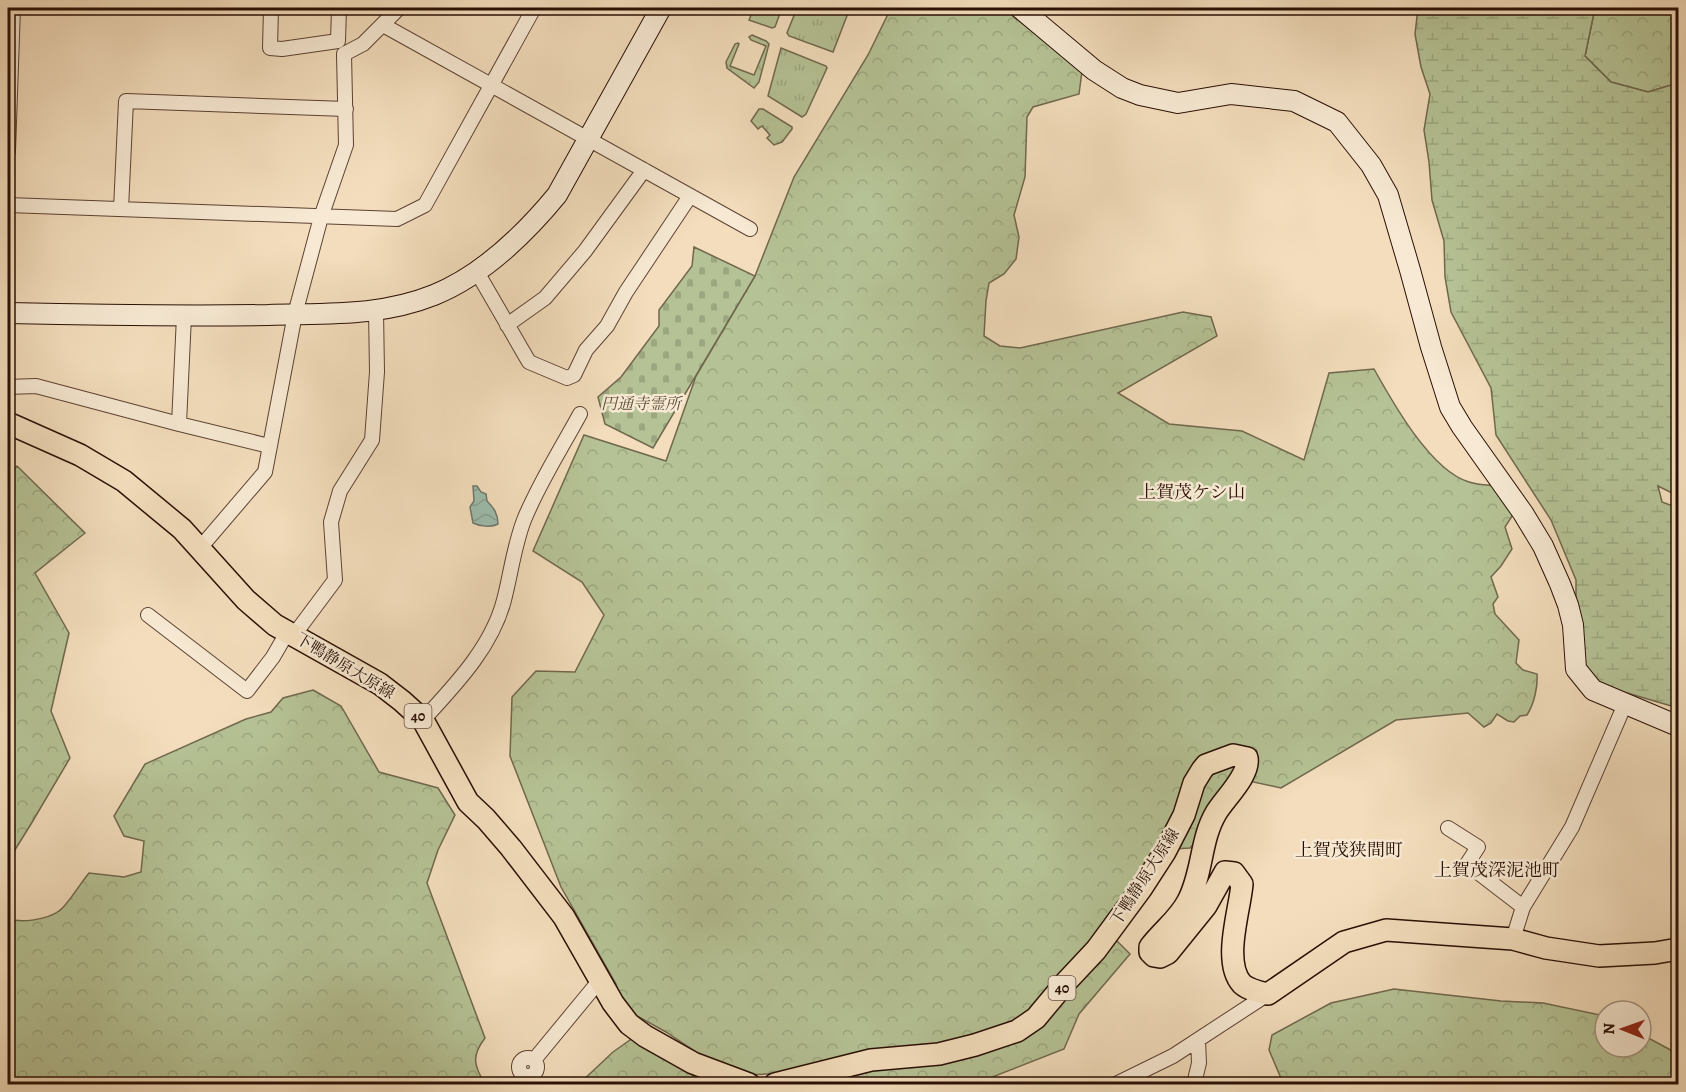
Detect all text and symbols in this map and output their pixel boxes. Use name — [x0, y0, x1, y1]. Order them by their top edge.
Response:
park label: 円通寺霊所 — [601, 393, 684, 415]
district label: 上賀茂ケシ山 — [1138, 480, 1246, 504]
street label: 下鴨静原大原線 — [291, 628, 399, 704]
road number: 40 — [404, 704, 432, 728]
street label: 下鴨静原大原線 — [1105, 824, 1185, 930]
district label: 上賀茂狭間町 — [1295, 838, 1403, 862]
district label: 上賀茂深泥池町 — [1434, 858, 1560, 882]
road number: 40 — [1048, 976, 1076, 1000]
north arrow — [1593, 999, 1653, 1059]
text: N — [1598, 1022, 1620, 1035]

